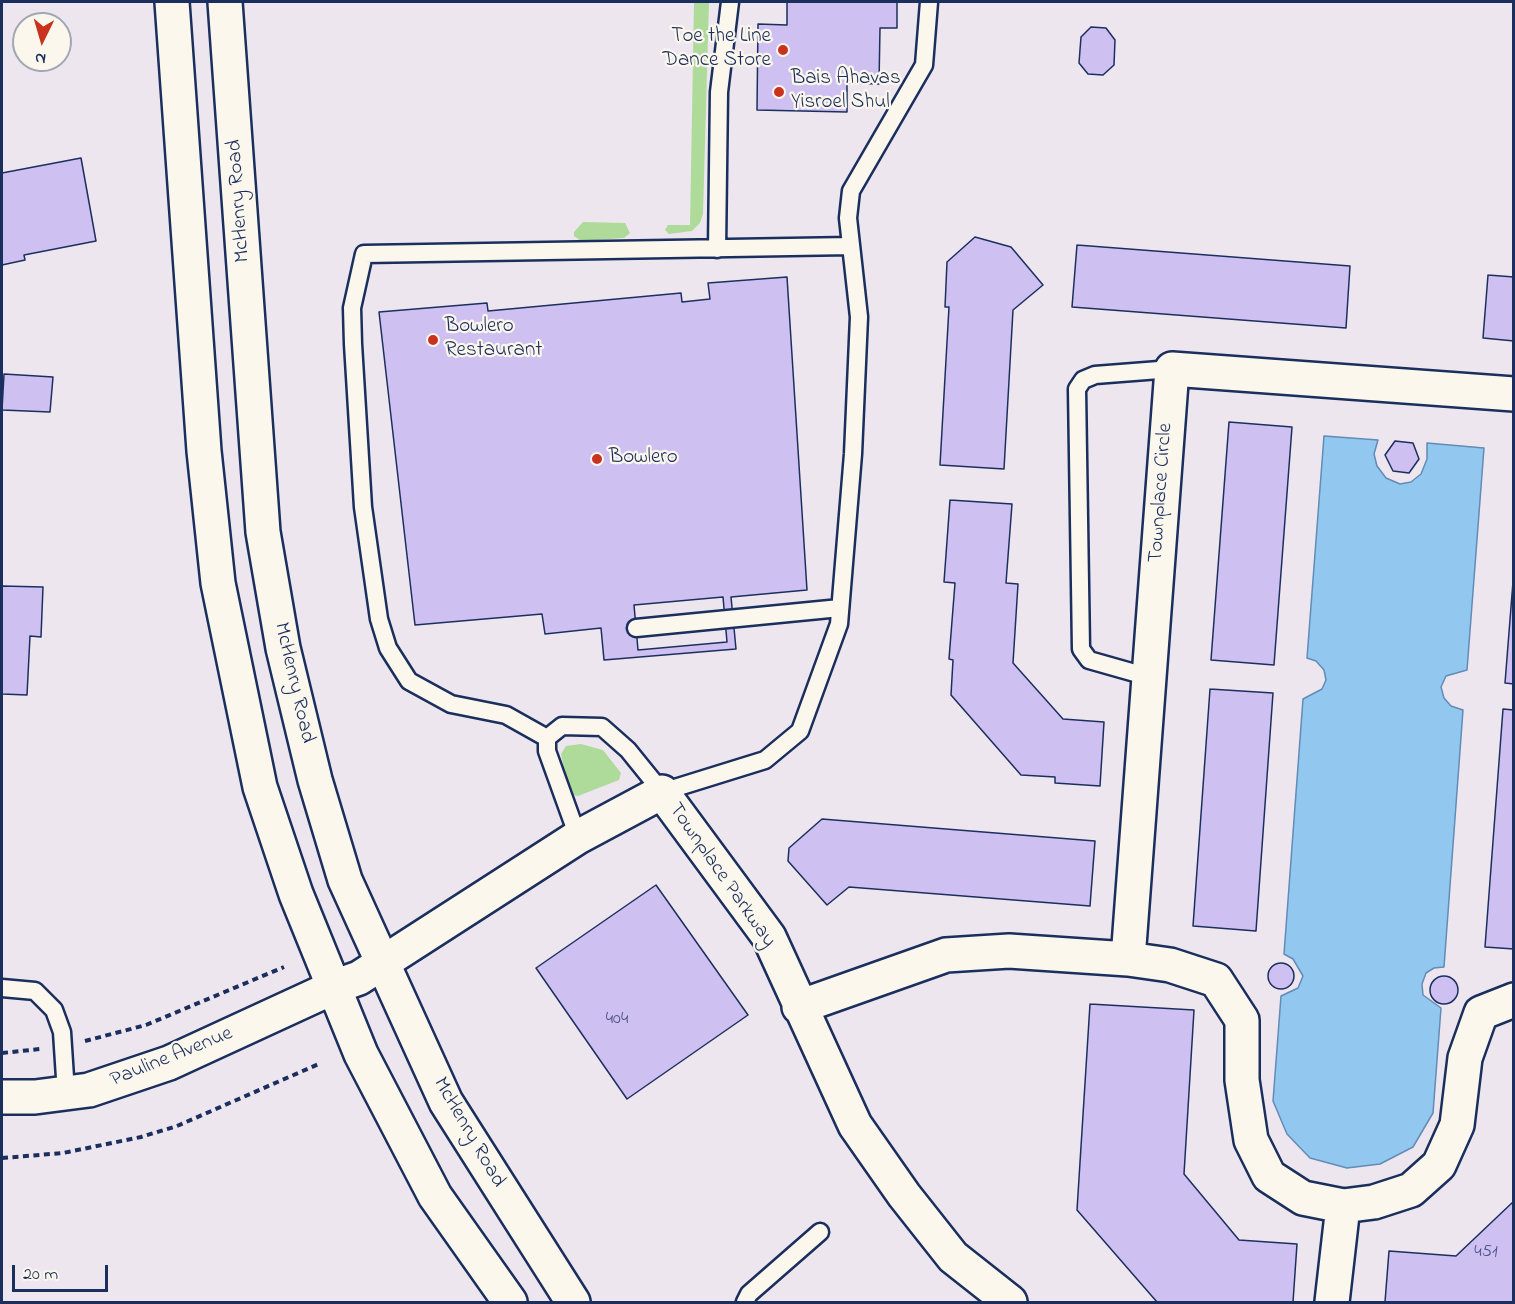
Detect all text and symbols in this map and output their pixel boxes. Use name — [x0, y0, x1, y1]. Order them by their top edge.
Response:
north arrow — [12, 12, 72, 72]
place label: Toe the Line Dance Store — [663, 25, 771, 75]
marker: Toe the Line Dance Store — [776, 43, 790, 57]
text: N — [34, 46, 47, 70]
place label: Bais Ahavas Yisroel Shul — [791, 67, 901, 117]
marker: Bais Ahavas Yisroel Shul — [772, 85, 786, 99]
street label: McHenry Road — [223, 139, 257, 263]
place label: Bowlero Restaurant — [445, 315, 542, 365]
marker: Bowlero Restaurant — [426, 333, 440, 347]
street label: Townplace Circle — [1145, 422, 1179, 564]
place label: Bowlero — [609, 446, 678, 472]
marker: Bowlero — [590, 452, 604, 466]
street label: McHenry Road — [267, 620, 319, 746]
street label: Townplace Parkway — [662, 799, 780, 953]
house number: 404 — [606, 1009, 628, 1031]
street label: Pauline Avenue — [107, 1022, 237, 1094]
street label: McHenry Road — [426, 1073, 510, 1193]
house number: 451 — [1474, 1242, 1498, 1264]
scale bar — [15, 1253, 111, 1291]
text: 20 m — [23, 1262, 58, 1288]

